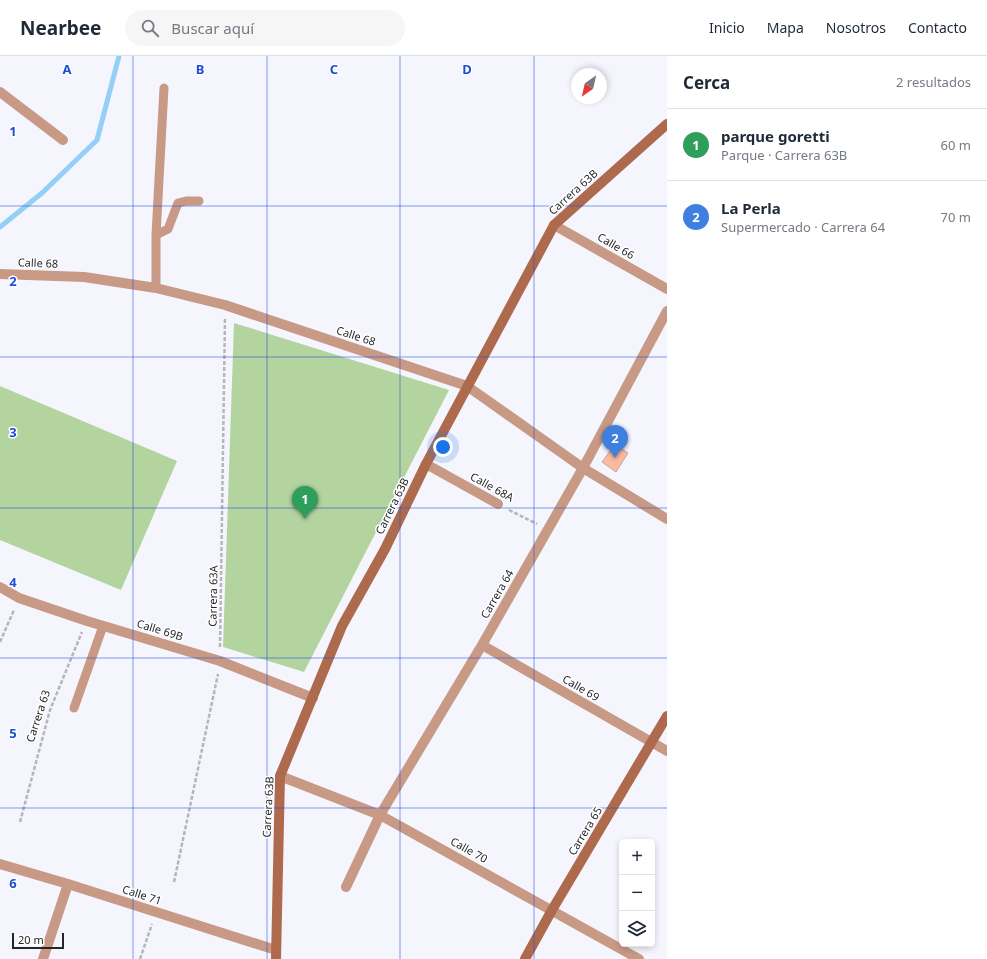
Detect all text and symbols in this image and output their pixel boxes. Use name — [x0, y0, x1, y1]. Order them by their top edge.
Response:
search box — [125, 10, 405, 46]
text: Nearbee — [20, 15, 101, 41]
icon: search — [139, 17, 161, 39]
text: Buscar aquí — [171, 18, 254, 38]
text: Inicio — [709, 18, 745, 37]
text: Mapa — [767, 18, 804, 37]
text: Nosotros — [826, 18, 886, 37]
text: Contacto — [908, 18, 967, 37]
text: A — [63, 60, 72, 78]
text: B — [196, 60, 204, 78]
text: C — [330, 60, 338, 78]
text: D — [462, 60, 472, 78]
north arrow — [571, 68, 607, 104]
text: Cerca — [683, 71, 730, 94]
text: 2 resultados — [896, 73, 971, 91]
text: 1 — [9, 122, 17, 140]
text: parque goretti — [721, 126, 830, 146]
text: 1 — [692, 136, 700, 154]
text: 60 m — [941, 136, 971, 154]
text: Parque · Carrera 63B — [721, 146, 847, 164]
street label: Carrera 63B — [545, 166, 600, 218]
text: La Perla — [721, 198, 781, 218]
text: 2 — [692, 208, 700, 226]
text: 70 m — [941, 208, 971, 226]
text: Supermercado · Carrera 64 — [721, 218, 885, 236]
street label: Calle 66 — [595, 229, 638, 262]
street label: Calle 68 — [18, 254, 58, 271]
text: 2 — [9, 272, 17, 290]
street label: Calle 68 — [335, 322, 378, 349]
text: 3 — [9, 423, 17, 441]
pin: 2 — [602, 425, 628, 458]
your location — [433, 437, 453, 457]
street label: Calle 68A — [468, 468, 517, 505]
street label: Carrera 63B — [371, 475, 412, 537]
pin: 1 — [292, 486, 318, 519]
street label: Carrera 63A — [204, 564, 221, 627]
street label: Carrera 64 — [477, 566, 517, 621]
text: 4 — [9, 573, 17, 591]
street label: Calle 69B — [135, 615, 185, 644]
street label: Calle 69 — [560, 671, 603, 704]
street label: Carrera 63 — [22, 688, 53, 744]
text: 5 — [9, 724, 17, 742]
street label: Carrera 63B — [258, 776, 277, 838]
street label: Carrera 65 — [564, 804, 605, 858]
street label: Calle 70 — [448, 833, 491, 866]
map controls — [619, 839, 655, 947]
button: + — [619, 839, 655, 875]
text: 6 — [9, 874, 17, 892]
button: − — [619, 875, 655, 911]
street label: Calle 71 — [121, 881, 164, 908]
button: layers — [619, 911, 655, 947]
scale bar — [12, 931, 64, 950]
text: 20 m — [18, 932, 44, 947]

